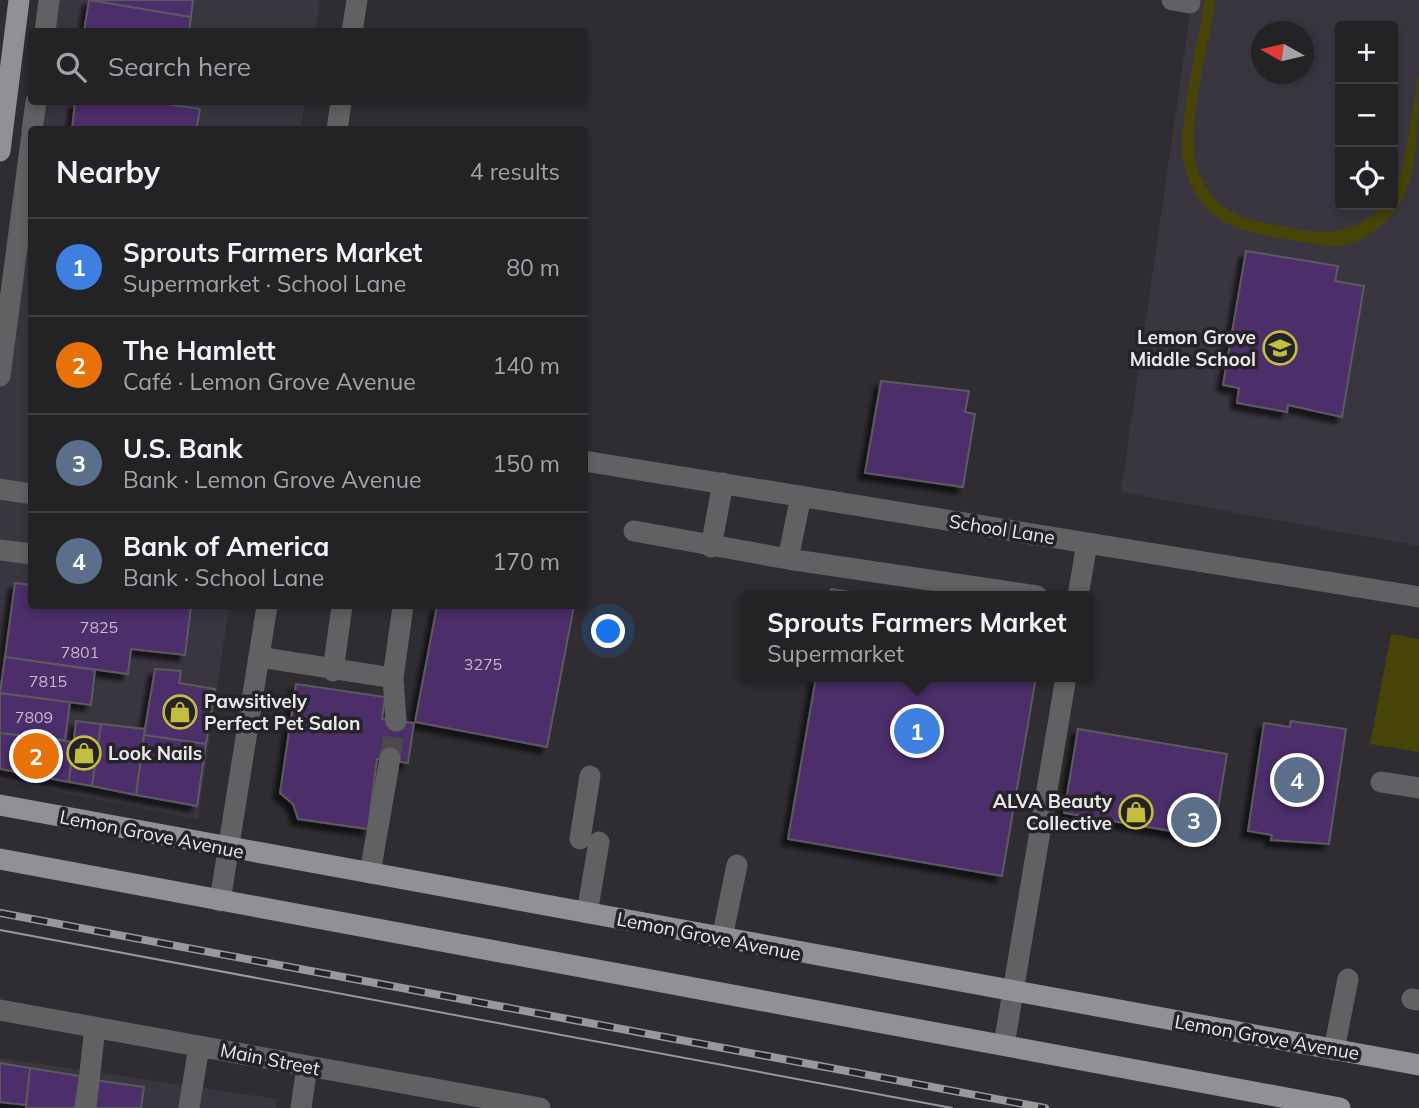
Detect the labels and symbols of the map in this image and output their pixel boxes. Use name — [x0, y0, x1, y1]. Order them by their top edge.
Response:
north arrow — [1251, 21, 1314, 84]
place label: Lemon Grove Middle School — [1130, 325, 1256, 371]
school or university icon: Lemon Grove Middle School — [1261, 329, 1299, 367]
street label: School Lane — [947, 509, 1057, 549]
your location — [591, 614, 625, 648]
house number: 7825 — [80, 617, 118, 637]
house number: 7801 — [61, 642, 99, 662]
house number: 3275 — [464, 654, 502, 674]
house number: 7815 — [29, 671, 67, 691]
place label: Pawsitively Perfect Pet Salon — [204, 689, 360, 735]
shop icon: Pawsitively Perfect Pet Salon — [161, 693, 199, 731]
pin: 1 — [894, 705, 940, 757]
house number: 7809 — [15, 707, 53, 727]
pin: 2 — [13, 730, 59, 782]
shop icon: Look Nails — [65, 734, 103, 772]
place label: Look Nails — [108, 741, 202, 765]
pin: 4 — [1274, 754, 1320, 806]
place label: ALVA Beauty Collective — [993, 789, 1113, 835]
shop icon: ALVA Beauty Collective — [1117, 793, 1155, 831]
pin: 3 — [1171, 794, 1217, 846]
street label: Lemon Grove Avenue — [58, 804, 246, 864]
street label: Lemon Grove Avenue — [615, 906, 803, 966]
street label: Lemon Grove Avenue — [1173, 1009, 1361, 1065]
street label: Main Street — [218, 1038, 322, 1080]

